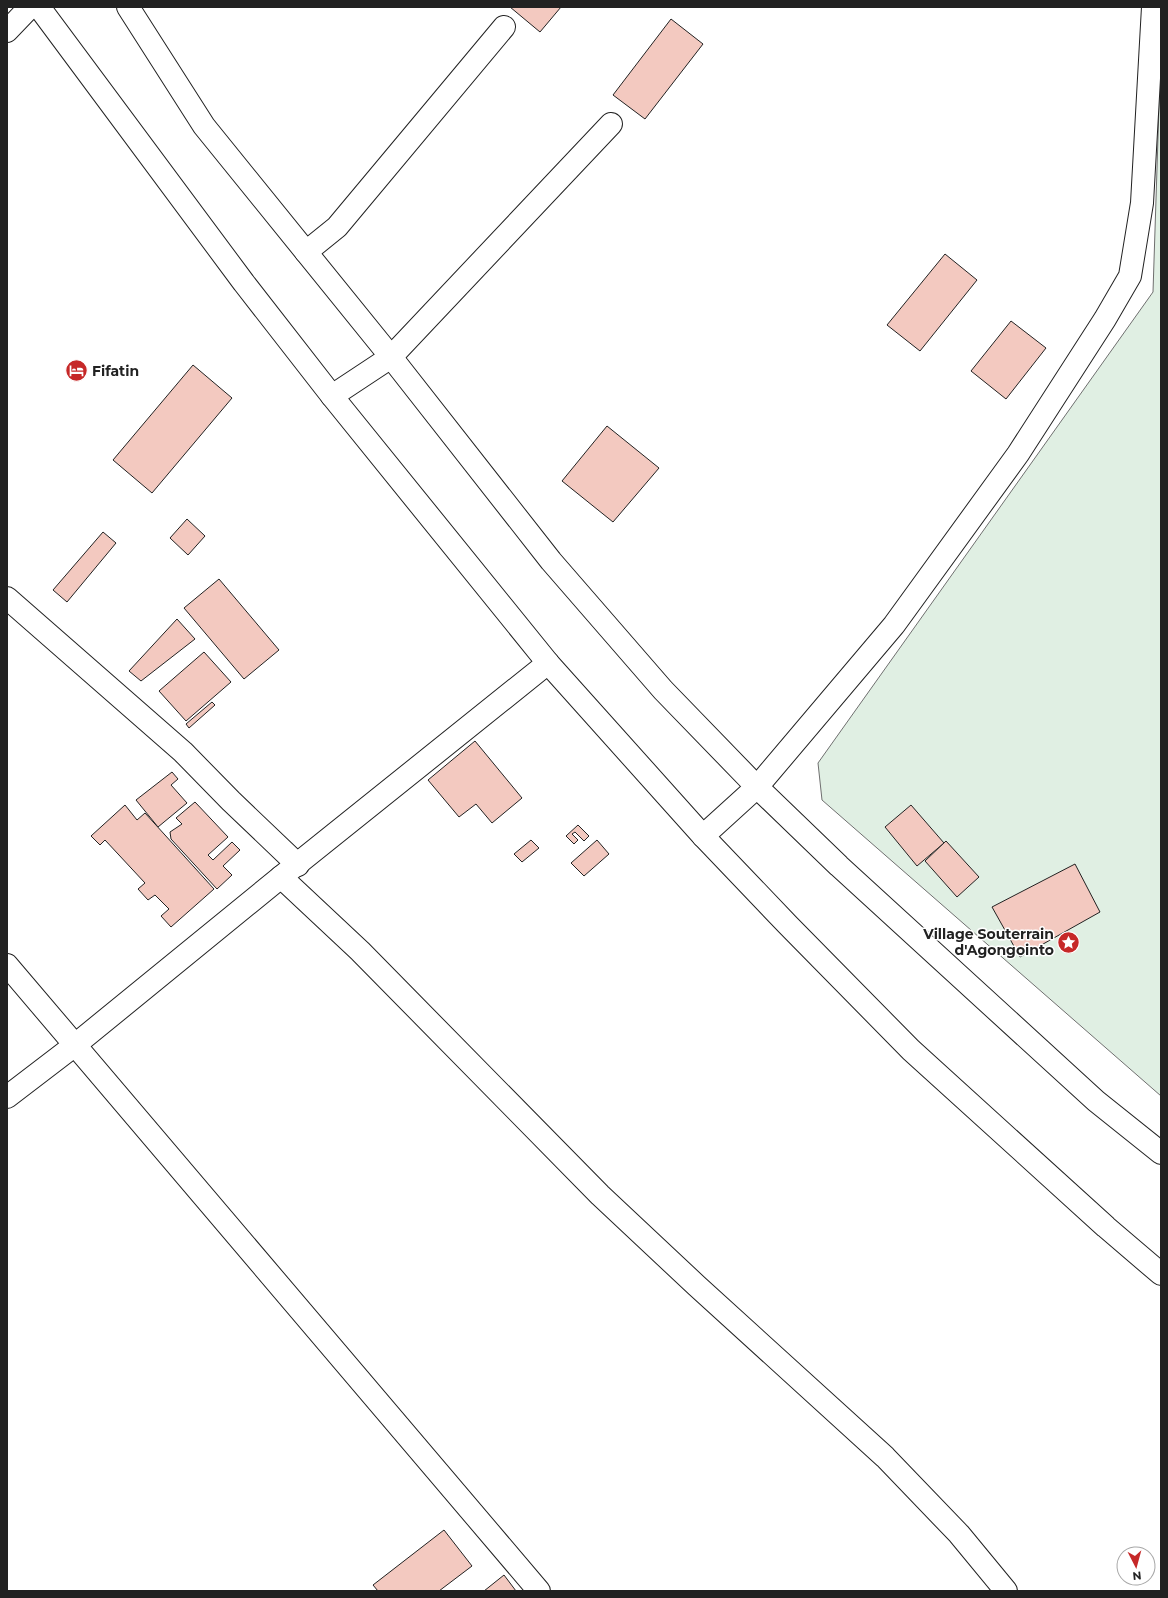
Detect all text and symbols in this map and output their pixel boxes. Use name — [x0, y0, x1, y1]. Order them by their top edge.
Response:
hotel icon: Fifatin — [64, 358, 90, 384]
place label: Fifatin — [92, 362, 139, 380]
place label: Village Souterrain d'Agongointo — [922, 925, 1054, 959]
place icon: Village Souterrain d'Agongointo — [1056, 929, 1082, 955]
north arrow — [1116, 1546, 1156, 1586]
text: N — [1132, 1569, 1142, 1583]

